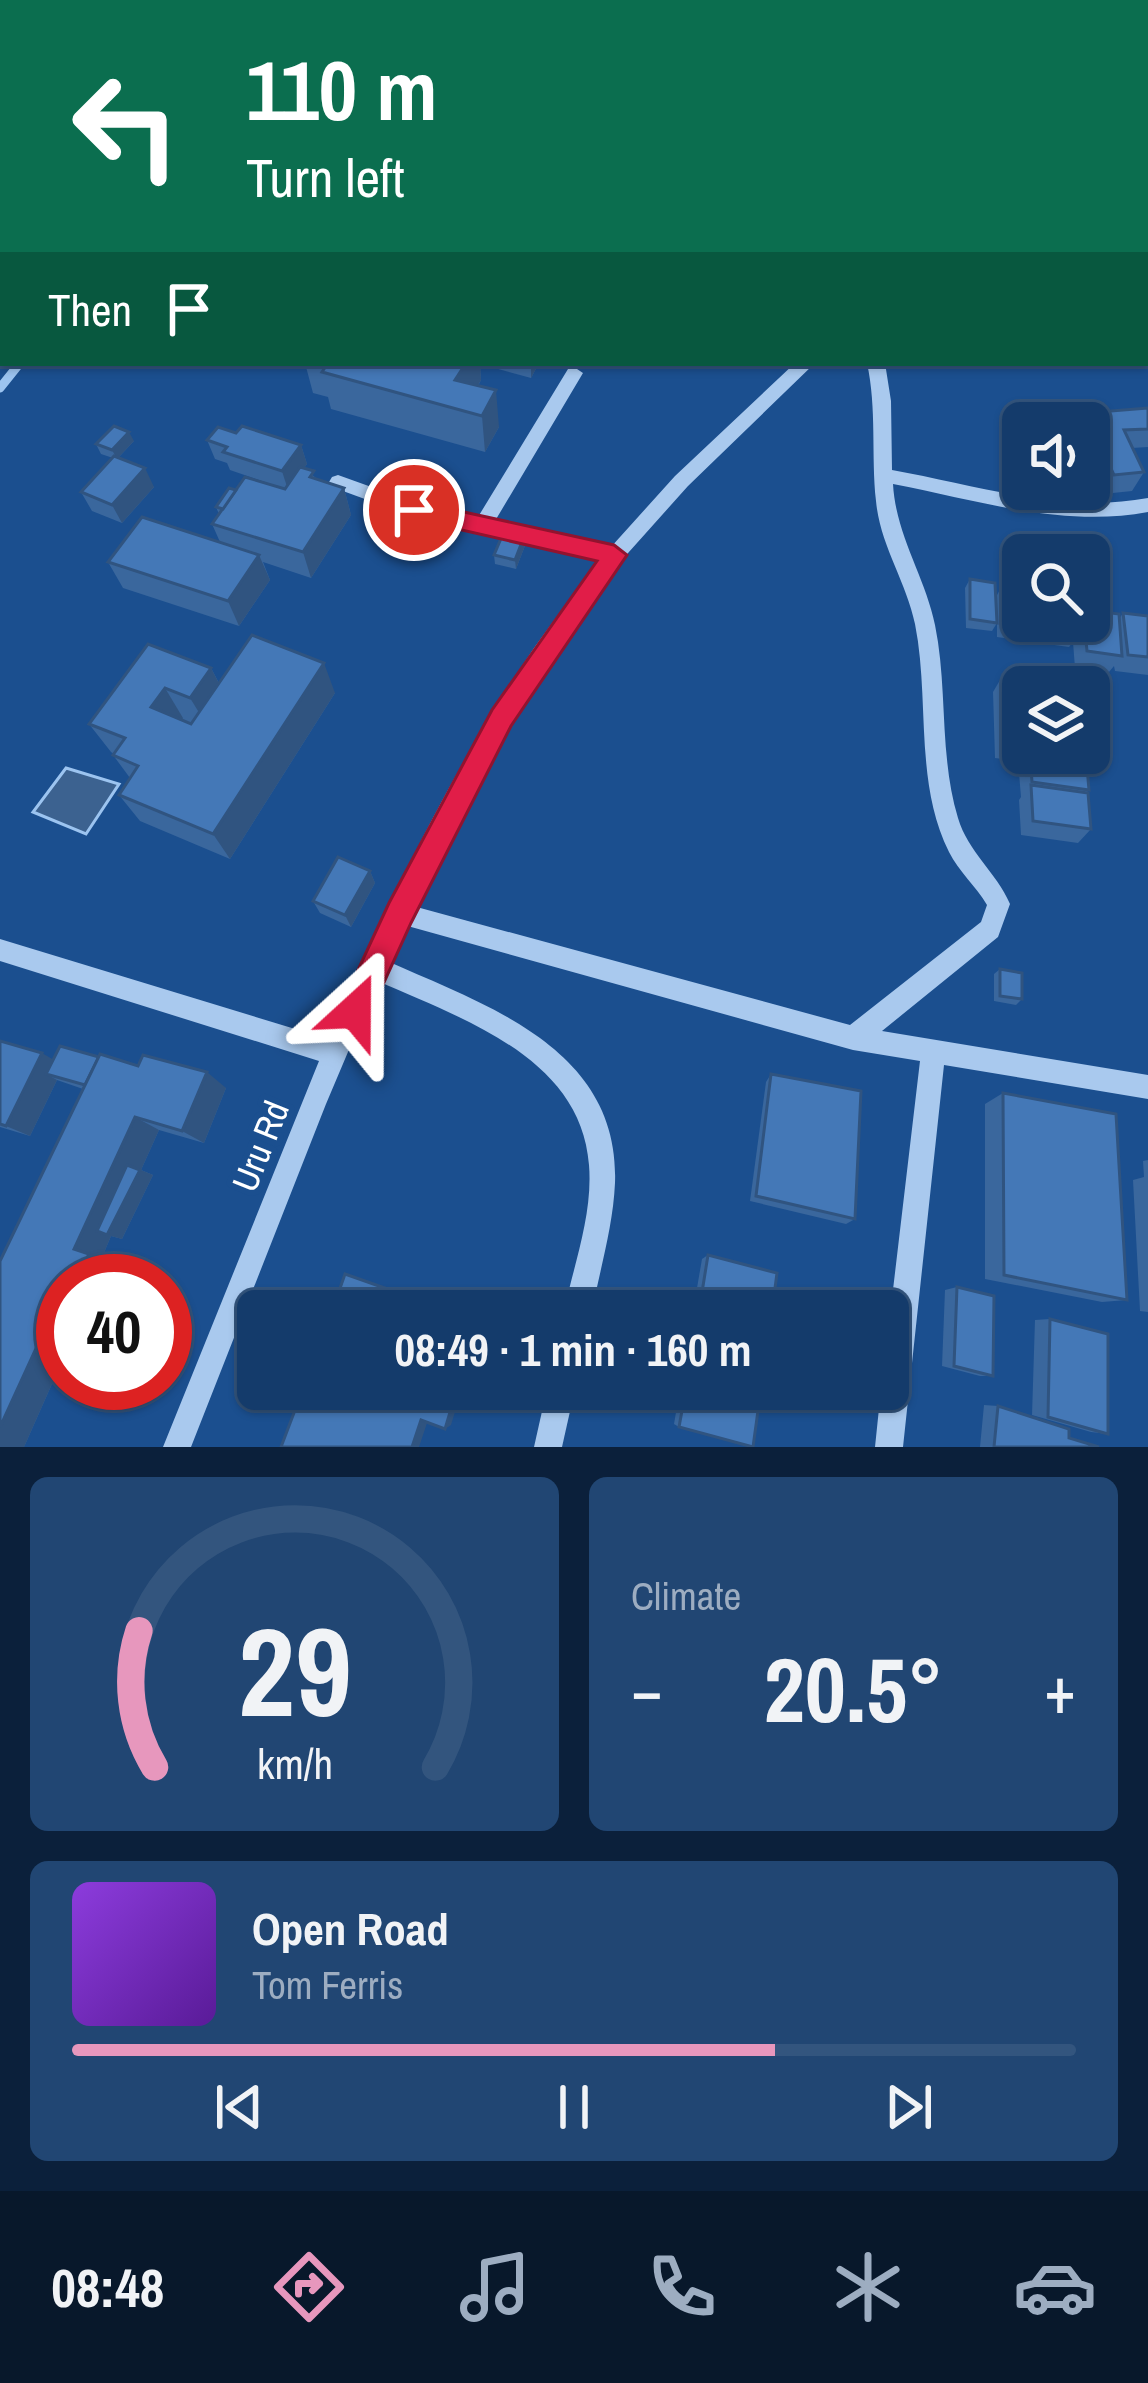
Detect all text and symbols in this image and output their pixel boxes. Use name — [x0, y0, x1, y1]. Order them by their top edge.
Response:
text: 110 m — [246, 33, 438, 146]
icon: left — [48, 48, 204, 204]
text: Turn left — [246, 141, 405, 214]
icon: arrive — [156, 276, 222, 342]
text: Then — [48, 279, 132, 340]
map controls — [1002, 402, 1110, 774]
button: sound — [1002, 402, 1110, 510]
pin — [363, 459, 465, 561]
icon: arrive — [381, 477, 447, 543]
button: search — [1002, 534, 1110, 642]
button: layers — [1002, 666, 1110, 774]
position arrow — [292, 948, 418, 1074]
street label: Uru Rd — [220, 1094, 300, 1198]
speed limit sign: 40 — [36, 1254, 192, 1410]
text: 08:49 · 1 min · 160 m — [395, 1319, 751, 1380]
text: Climate — [631, 1570, 741, 1622]
text: 29 — [238, 1587, 351, 1755]
text: 20.5° — [764, 1629, 943, 1750]
text: − — [631, 1645, 663, 1734]
text: + — [1044, 1645, 1076, 1734]
text: km/h — [256, 1735, 333, 1792]
text: Open Road — [252, 1898, 449, 1959]
text: Tom Ferris — [252, 1959, 403, 2011]
icon: previous — [206, 2074, 272, 2140]
icon: pause — [541, 2074, 607, 2140]
icon: next — [876, 2074, 942, 2140]
icon: directions — [267, 2245, 351, 2329]
icon: music — [453, 2245, 537, 2329]
icon: phone — [640, 2245, 724, 2329]
icon: climate — [826, 2245, 910, 2329]
icon: car — [1013, 2245, 1097, 2329]
text: 08:48 — [51, 2251, 164, 2324]

